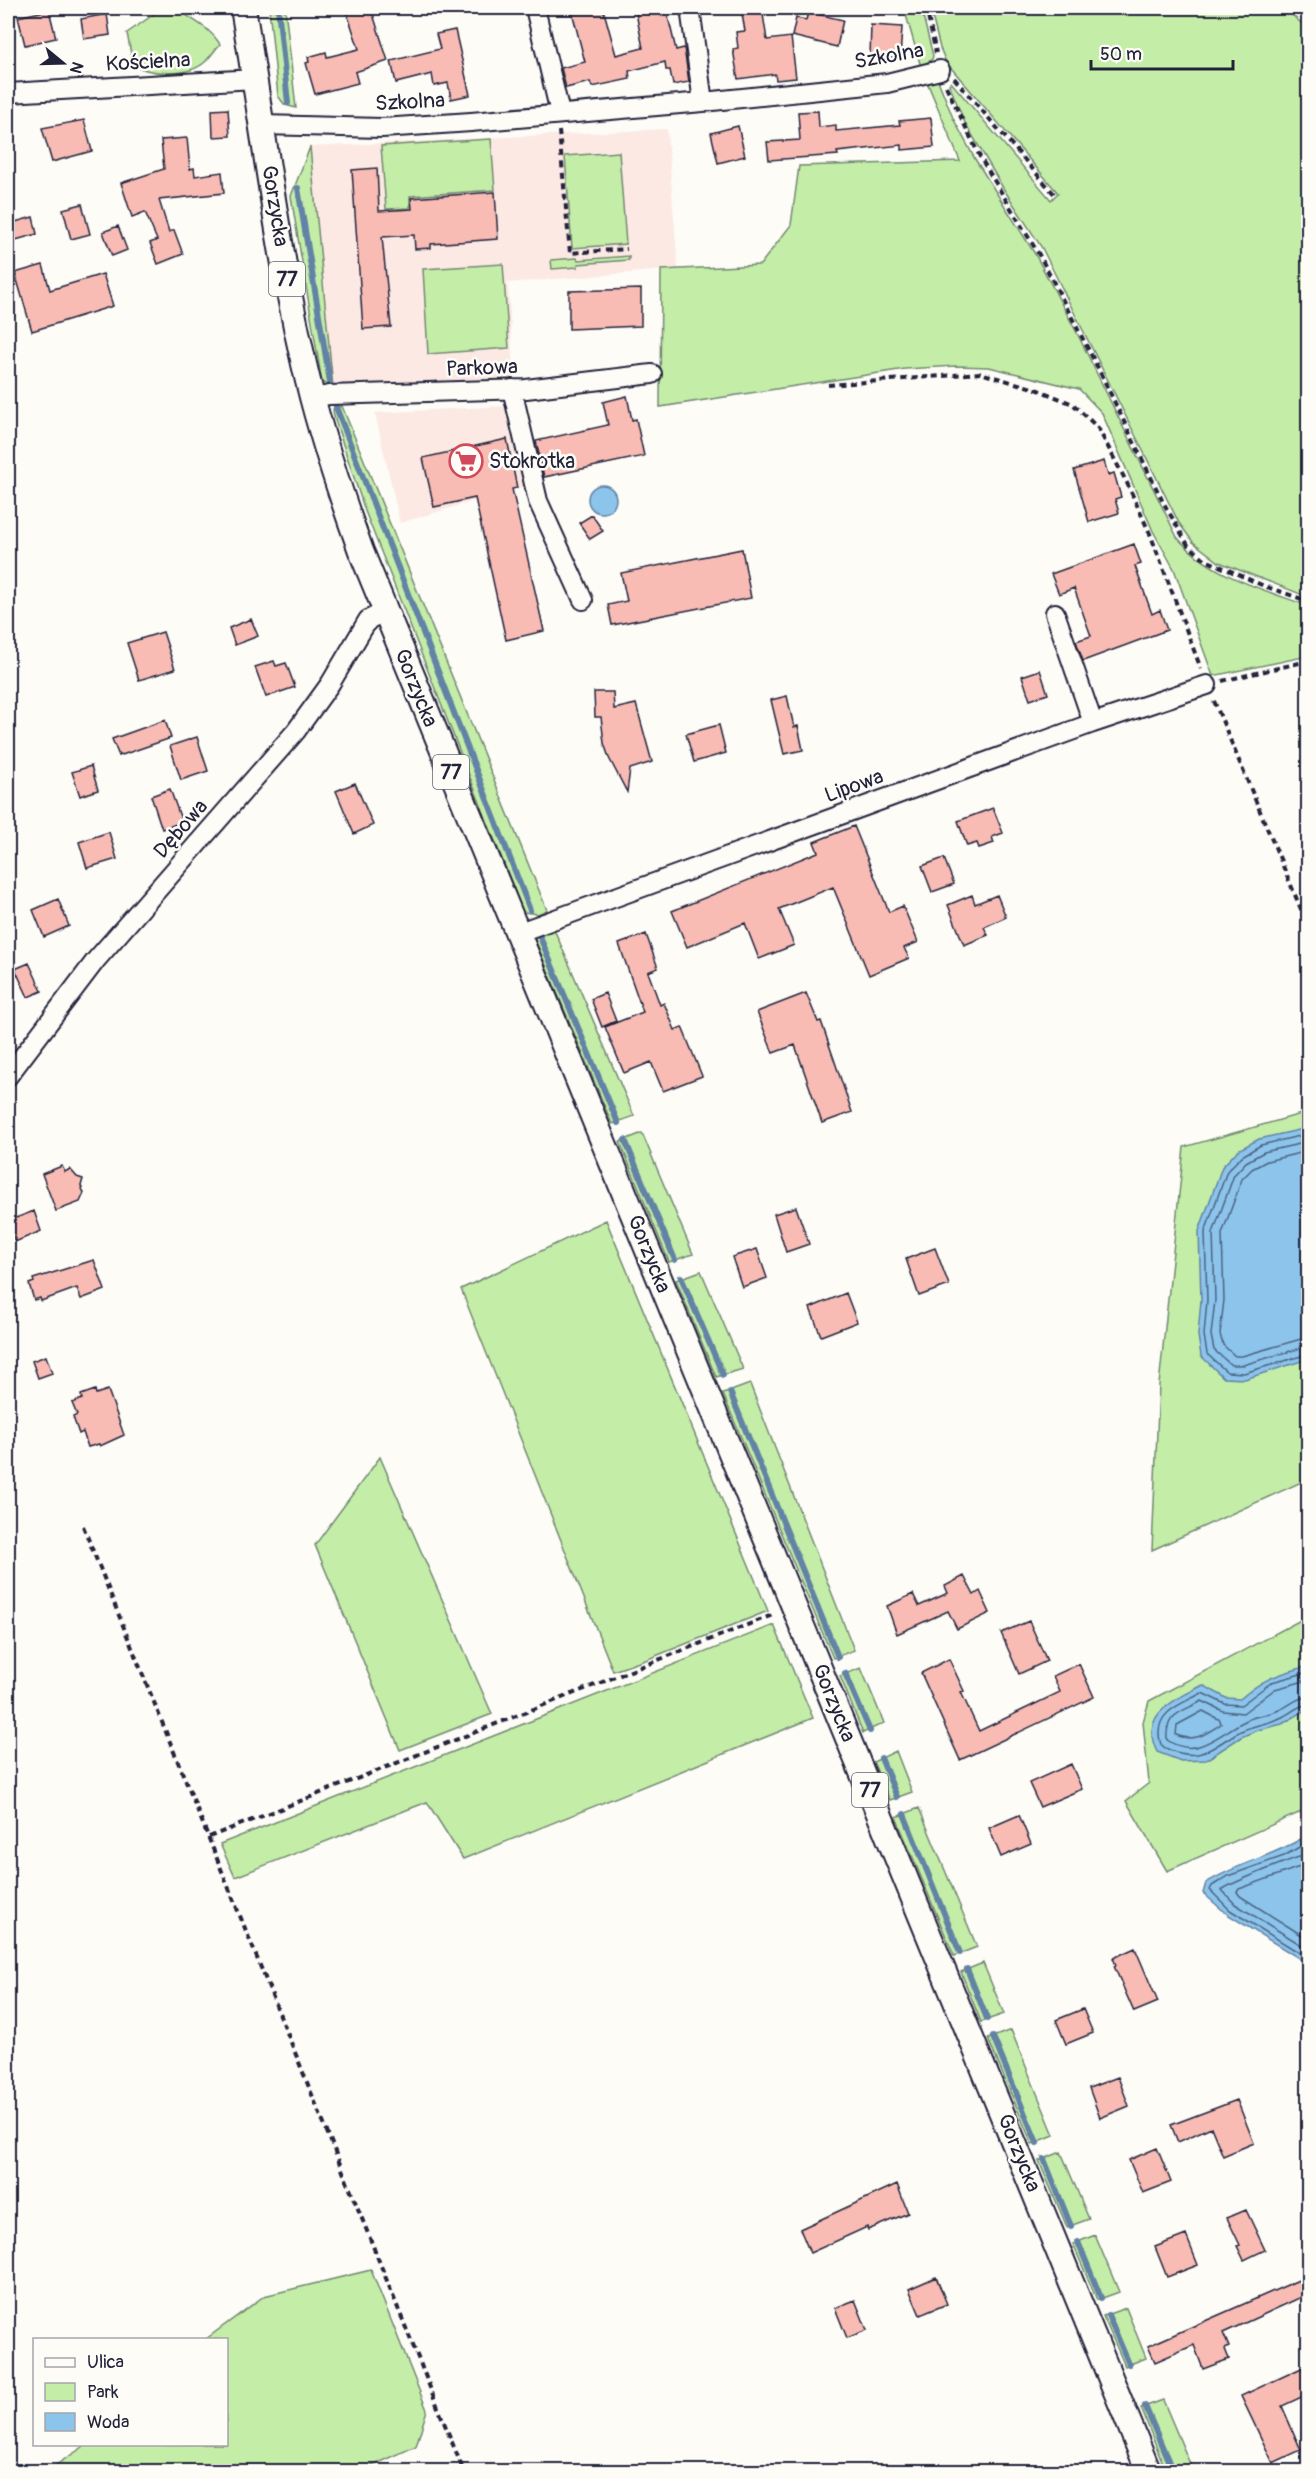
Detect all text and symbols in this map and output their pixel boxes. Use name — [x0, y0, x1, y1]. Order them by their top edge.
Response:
north arrow — [33, 33, 93, 93]
scale bar — [1091, 33, 1234, 71]
street label: Szkolna — [852, 37, 926, 75]
text: 50 m — [1100, 43, 1142, 66]
street label: Kościelna — [105, 46, 191, 78]
text: N — [65, 59, 87, 76]
street label: Szkolna — [374, 87, 446, 117]
street label: Gorzycka — [255, 163, 295, 249]
road number: 77 — [269, 262, 305, 296]
street label: Parkowa — [446, 353, 518, 383]
supermarket icon: Stokrotka — [448, 443, 484, 479]
place label: Stokrotka — [489, 448, 575, 475]
street label: Gorzycka — [388, 645, 444, 731]
road number: 77 — [433, 755, 469, 789]
street label: Lipowa — [821, 763, 887, 809]
street label: Dębowa — [148, 794, 214, 864]
street label: Gorzycka — [621, 1211, 677, 1297]
street label: Gorzycka — [806, 1660, 862, 1746]
road number: 77 — [852, 1773, 888, 1807]
street label: Gorzycka — [991, 2110, 1047, 2196]
legend — [33, 2338, 228, 2446]
text: Ulica — [87, 2351, 124, 2374]
text: Park — [87, 2381, 119, 2404]
text: Woda — [87, 2411, 129, 2434]

